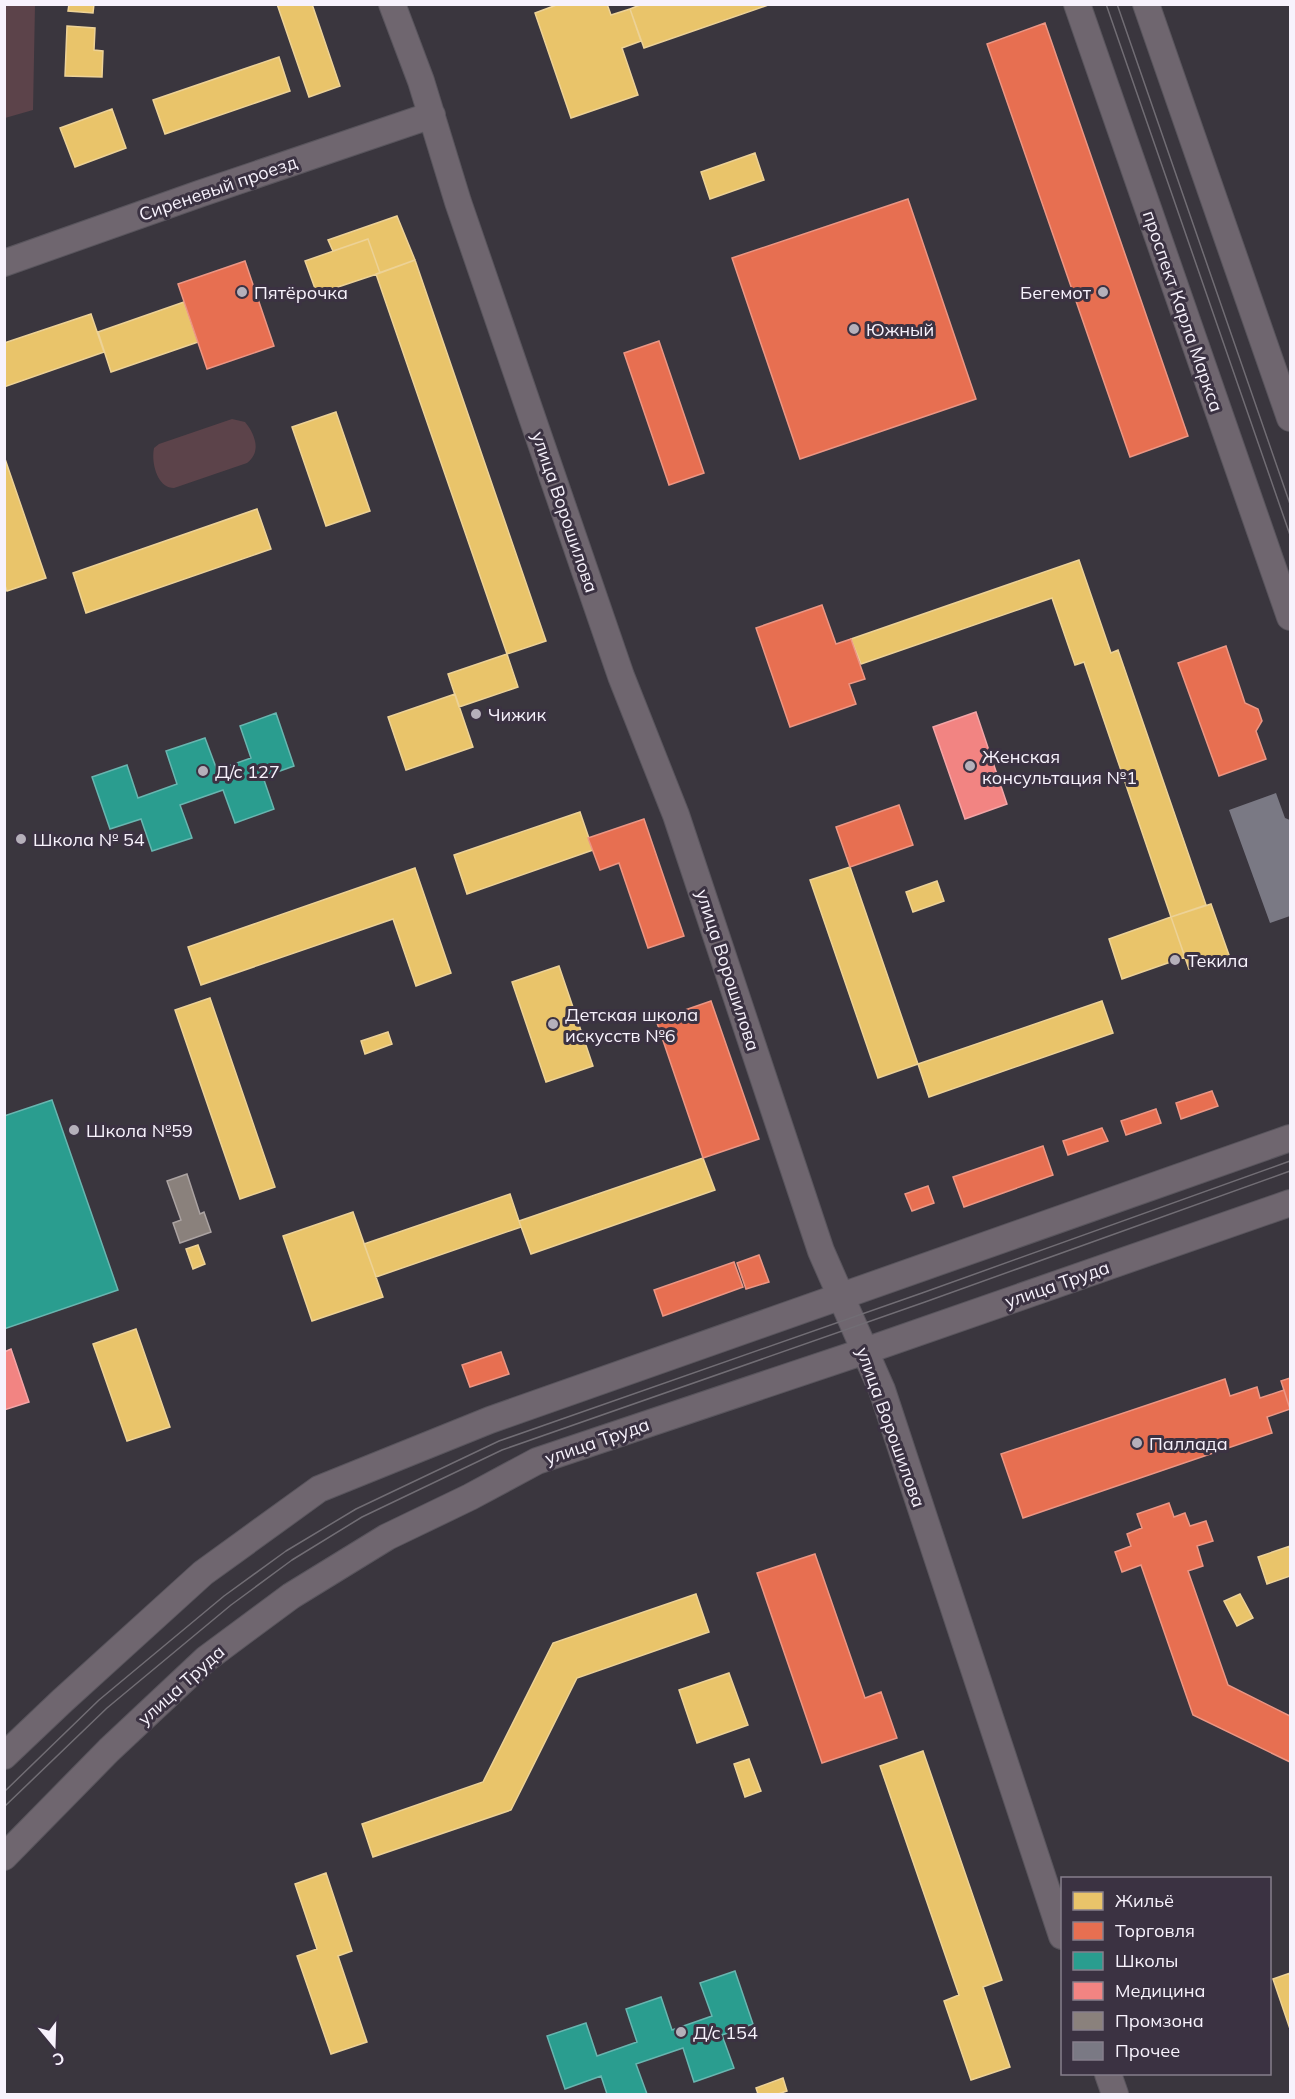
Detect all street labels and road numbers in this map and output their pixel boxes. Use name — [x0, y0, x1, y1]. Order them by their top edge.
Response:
street label: Сиреневый проезд — [136, 150, 300, 226]
street label: проспект Карла Маркса — [1138, 207, 1228, 415]
street label: улица Ворошилова — [527, 428, 603, 596]
street label: улица Ворошилова — [691, 886, 765, 1054]
street label: улица Труда — [1002, 1255, 1112, 1313]
street label: улица Ворошилова — [851, 1344, 931, 1510]
street label: улица Труда — [542, 1412, 652, 1470]
street label: улица Труда — [133, 1640, 229, 1730]

